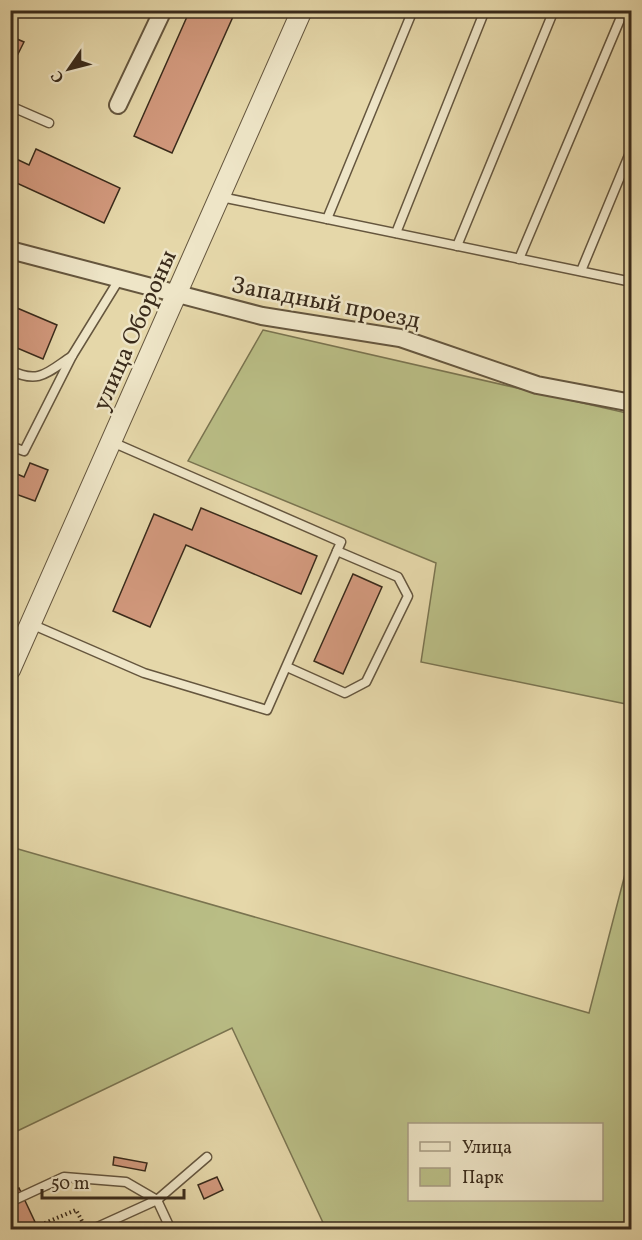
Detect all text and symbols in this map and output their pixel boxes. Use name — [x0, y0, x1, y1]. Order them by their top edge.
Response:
north arrow — [39, 39, 99, 99]
text: С — [46, 66, 70, 87]
street label: улица Обороны — [85, 245, 186, 417]
street label: Западный проезд — [228, 269, 423, 339]
legend — [408, 1123, 603, 1201]
text: Улица — [462, 1136, 512, 1161]
scale bar — [42, 1162, 184, 1200]
text: Парк — [462, 1166, 504, 1191]
text: 50 m — [51, 1172, 90, 1197]

